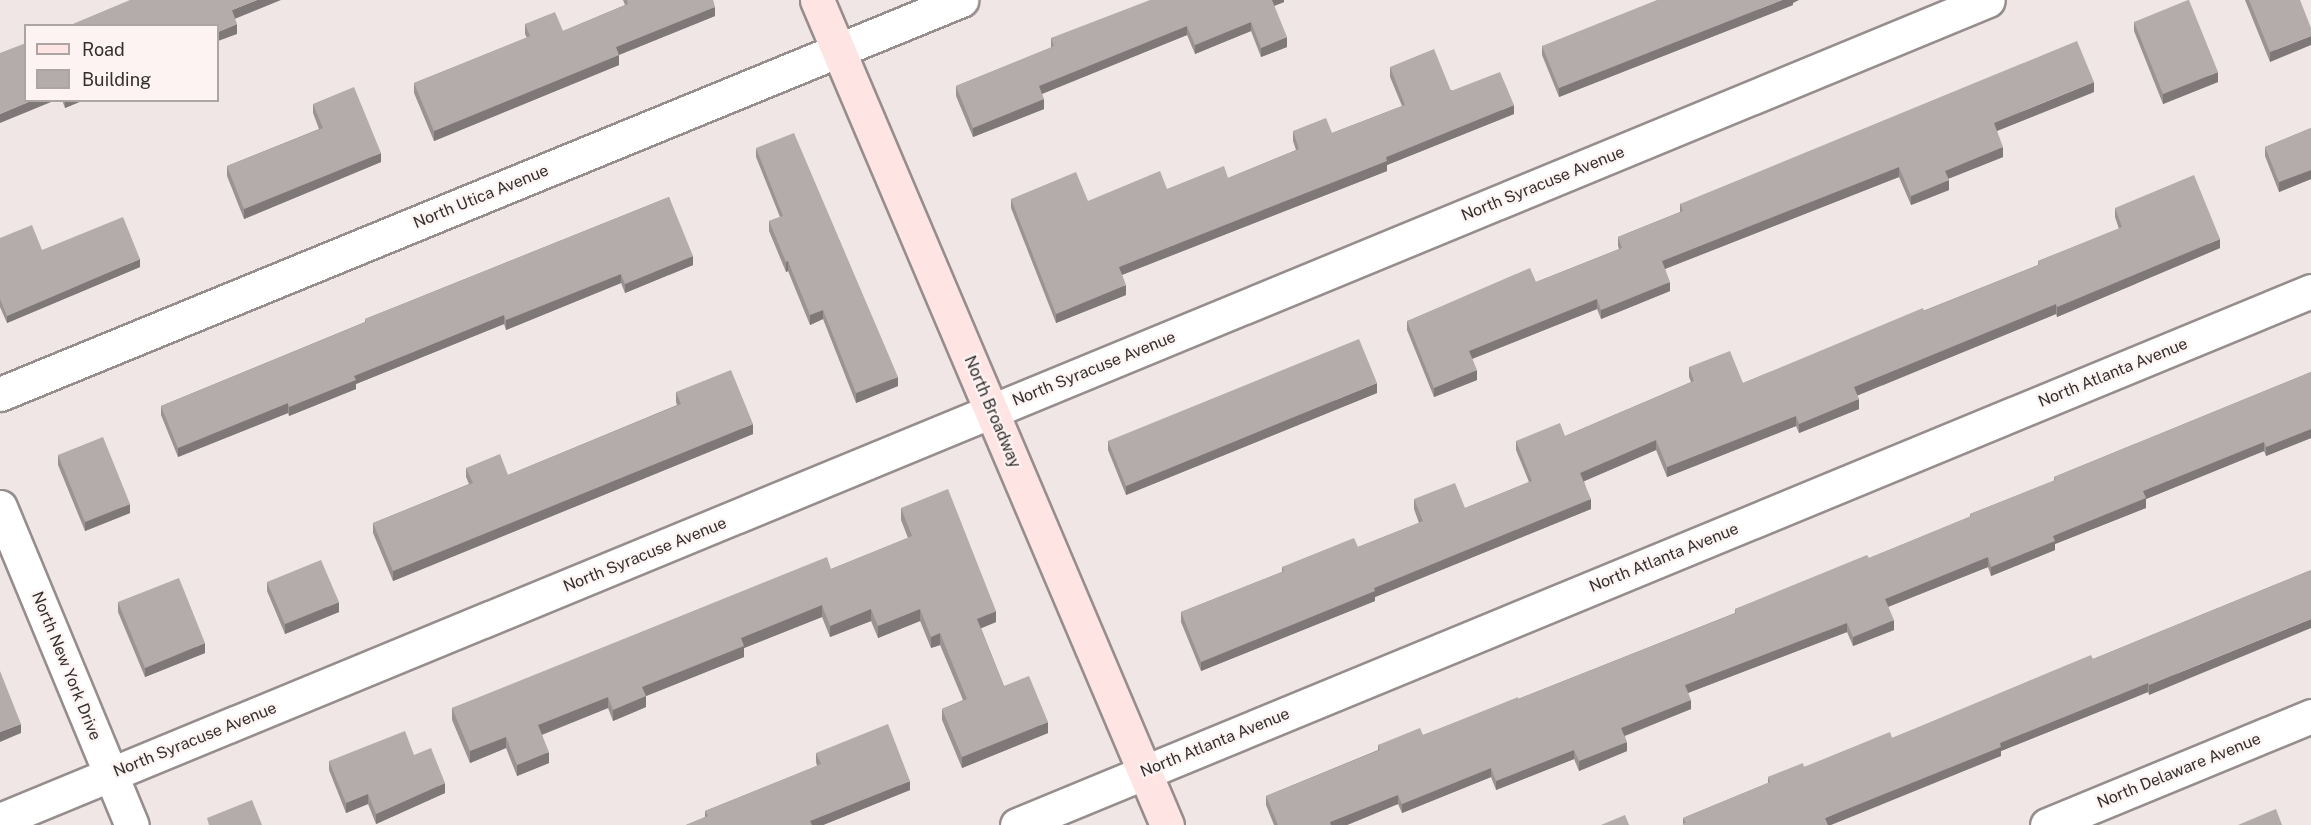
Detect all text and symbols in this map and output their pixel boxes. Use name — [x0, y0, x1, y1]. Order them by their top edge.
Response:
legend — [24, 24, 219, 102]
text: Road — [82, 39, 125, 60]
text: Building — [82, 69, 151, 90]
street label: North Syracuse Avenue — [1459, 142, 1627, 226]
street label: North Utica Avenue — [411, 161, 551, 233]
street label: North Syracuse Avenue — [1010, 327, 1178, 411]
street label: North Atlanta Avenue — [2035, 334, 2191, 412]
street label: North Broadway — [960, 353, 1024, 471]
street label: North Syracuse Avenue — [561, 513, 729, 597]
street label: North Atlanta Avenue — [1586, 519, 1742, 597]
street label: North New York Drive — [27, 589, 105, 743]
street label: North Syracuse Avenue — [111, 698, 279, 782]
street label: North Atlanta Avenue — [1137, 704, 1293, 782]
street label: North Delaware Avenue — [2094, 729, 2264, 813]

